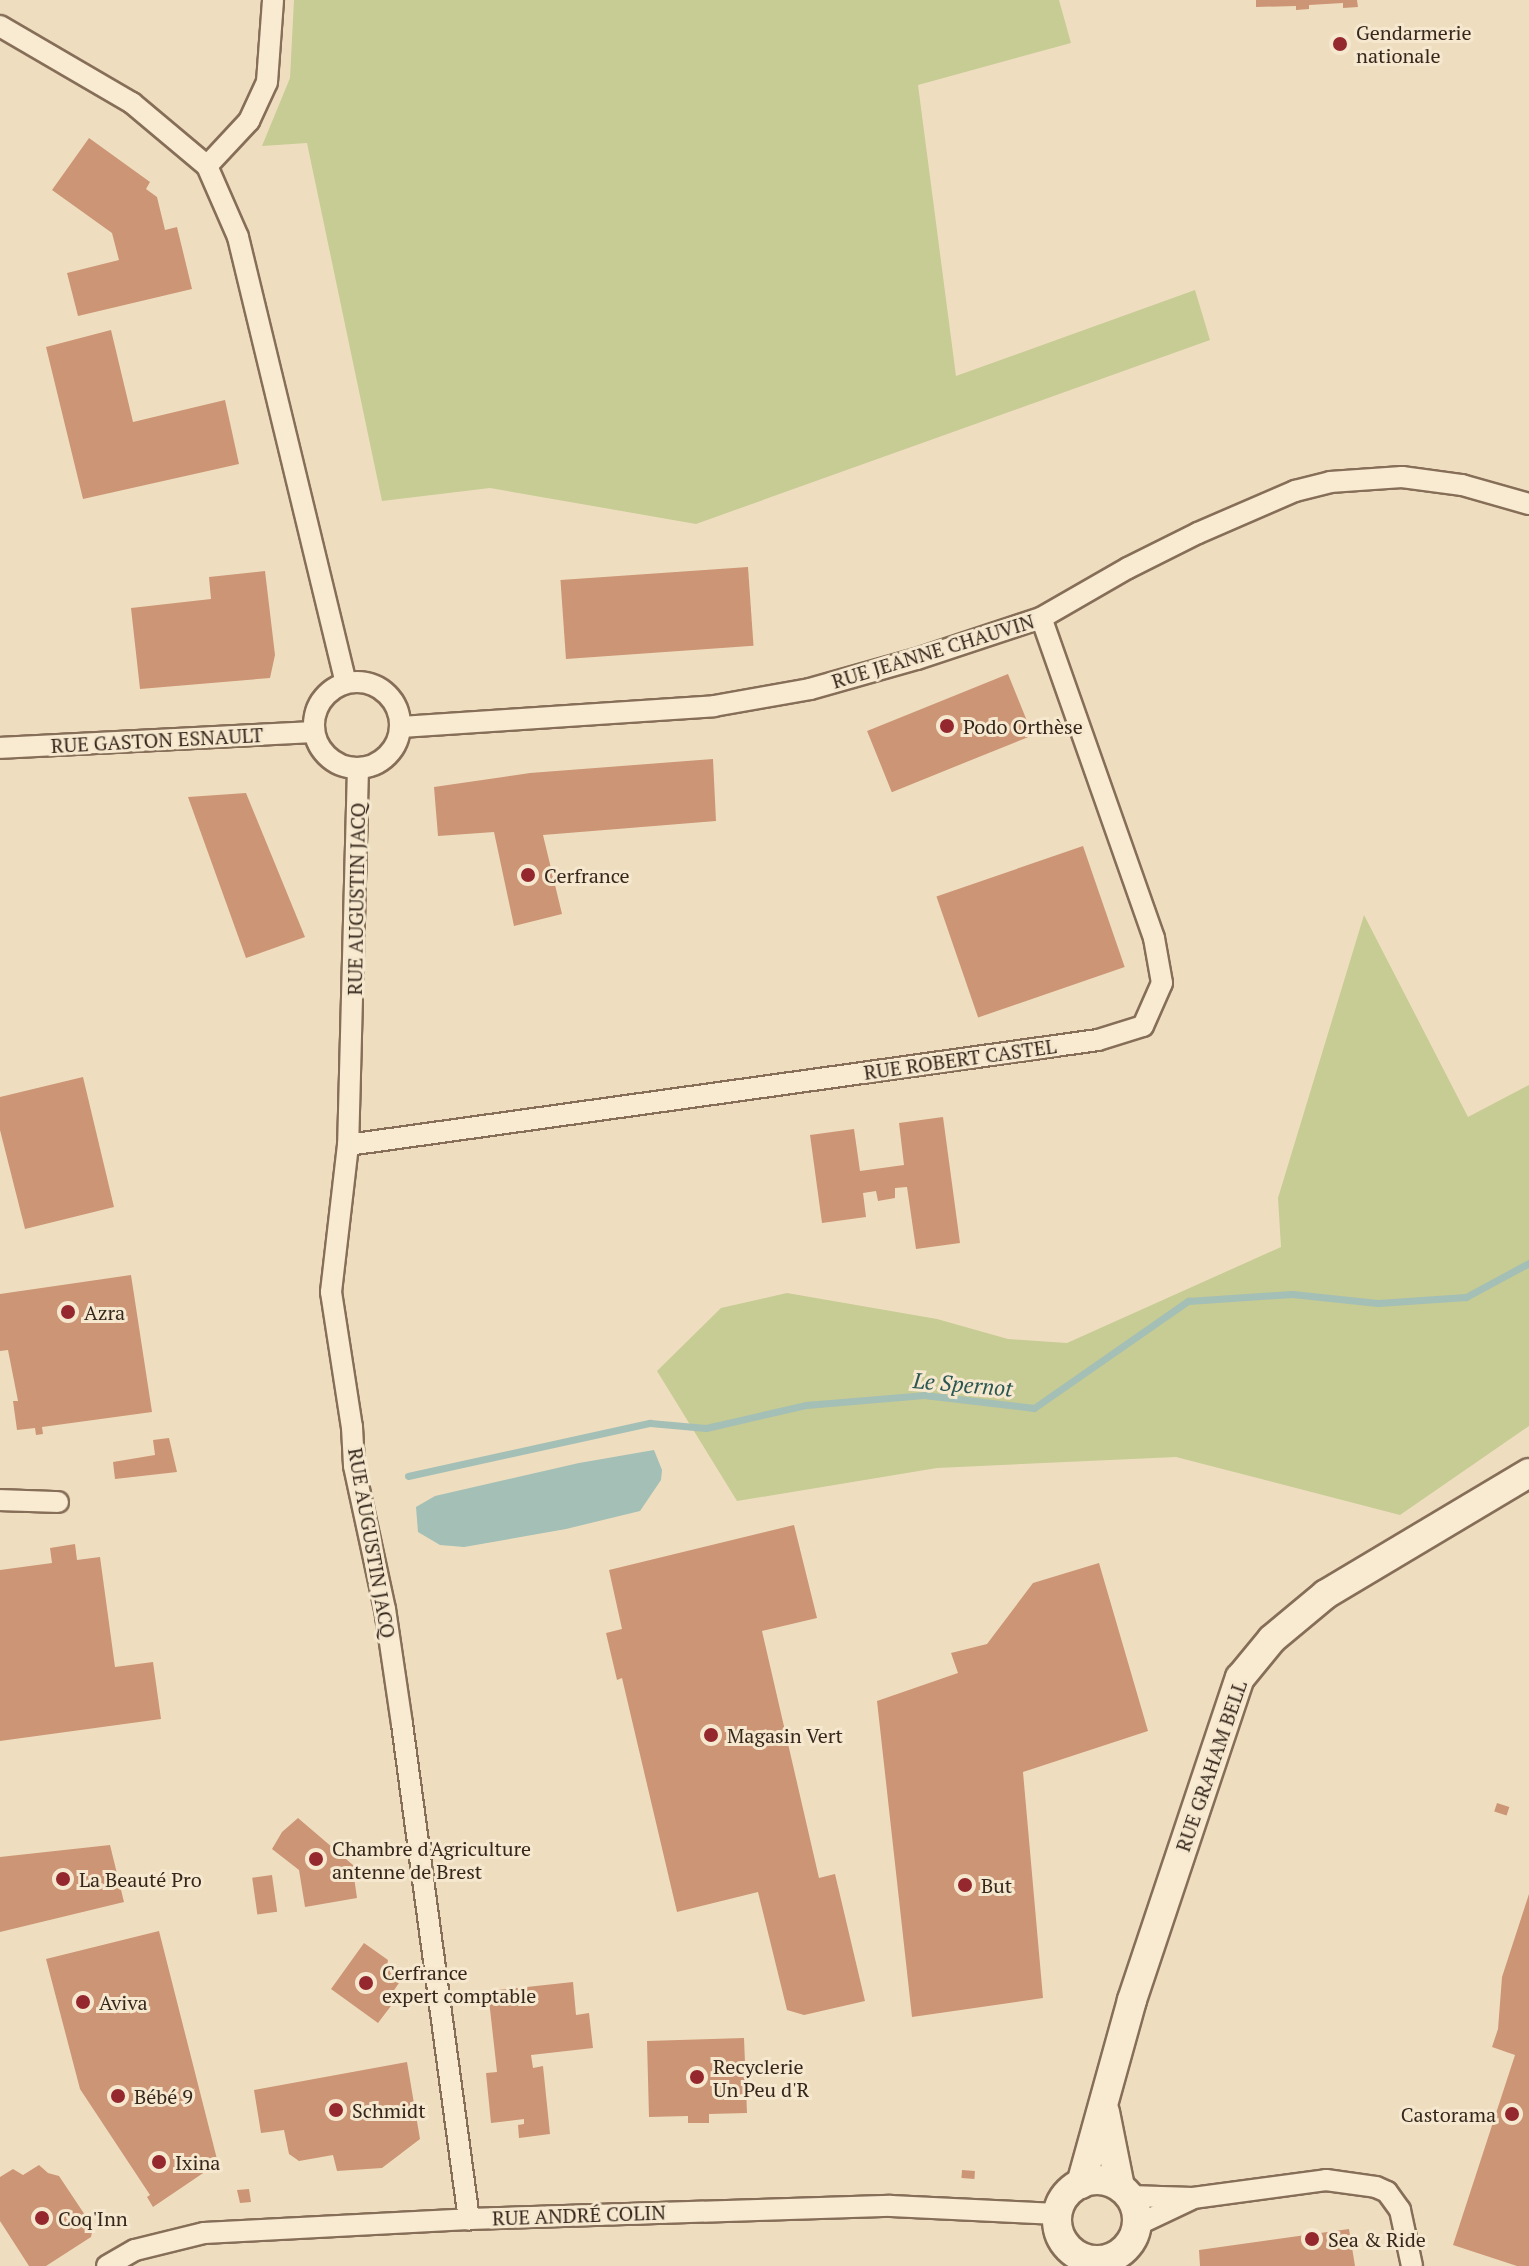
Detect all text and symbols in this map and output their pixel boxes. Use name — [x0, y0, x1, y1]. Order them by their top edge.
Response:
place label: Gendarmerie nationale — [1356, 20, 1472, 67]
marker: Gendarmerie nationale — [1331, 35, 1349, 53]
street label: RUE JEANNE CHAUVIN — [829, 609, 1037, 693]
place label: Podo Orthèse — [963, 714, 1083, 738]
marker: Podo Orthèse — [938, 717, 956, 735]
street label: RUE GASTON ESNAULT — [50, 722, 264, 758]
street label: RUE AUGUSTIN JACQ — [342, 802, 370, 996]
place label: Cerfrance — [544, 863, 630, 887]
marker: Cerfrance — [519, 866, 537, 884]
street label: RUE ROBERT CASTEL — [862, 1034, 1058, 1084]
place label: Azra — [84, 1300, 125, 1324]
marker: Azra — [59, 1303, 77, 1321]
water label: Le Spernot — [912, 1366, 1014, 1402]
street label: RUE AUGUSTIN JACQ — [343, 1446, 401, 1640]
street label: RUE GRAHAM BELL — [1170, 1677, 1252, 1855]
place label: Magasin Vert — [727, 1723, 843, 1747]
marker: Magasin Vert — [702, 1726, 720, 1744]
place label: Chambre d'Agriculture antenne de Brest — [332, 1836, 531, 1883]
marker: Chambre d'Agriculture antenne de Brest — [307, 1850, 325, 1868]
place label: La Beauté Pro — [79, 1867, 202, 1891]
marker: La Beauté Pro — [54, 1870, 72, 1888]
place label: But — [981, 1873, 1012, 1897]
marker: But — [956, 1876, 974, 1894]
place label: Cerfrance expert comptable — [382, 1960, 536, 2007]
marker: Cerfrance expert comptable — [357, 1974, 375, 1992]
place label: Aviva — [99, 1990, 148, 2014]
marker: Aviva — [74, 1993, 92, 2011]
place label: Recyclerie Un Peu d'R — [713, 2054, 809, 2101]
marker: Recyclerie Un Peu d'R — [688, 2068, 706, 2086]
place label: Bébé 9 — [134, 2084, 193, 2108]
marker: Bébé 9 — [109, 2087, 127, 2105]
place label: Schmidt — [352, 2098, 426, 2122]
marker: Schmidt — [327, 2101, 345, 2119]
place label: Castorama — [1401, 2102, 1496, 2126]
marker: Castorama — [1503, 2105, 1521, 2123]
place label: Ixina — [175, 2150, 220, 2174]
marker: Ixina — [150, 2153, 168, 2171]
street label: RUE ANDRÉ COLIN — [492, 2200, 666, 2230]
place label: Coq'Inn — [58, 2206, 128, 2230]
marker: Coq'Inn — [33, 2209, 51, 2227]
place label: Sea & Ride — [1328, 2227, 1426, 2251]
marker: Sea & Ride — [1303, 2230, 1321, 2248]

